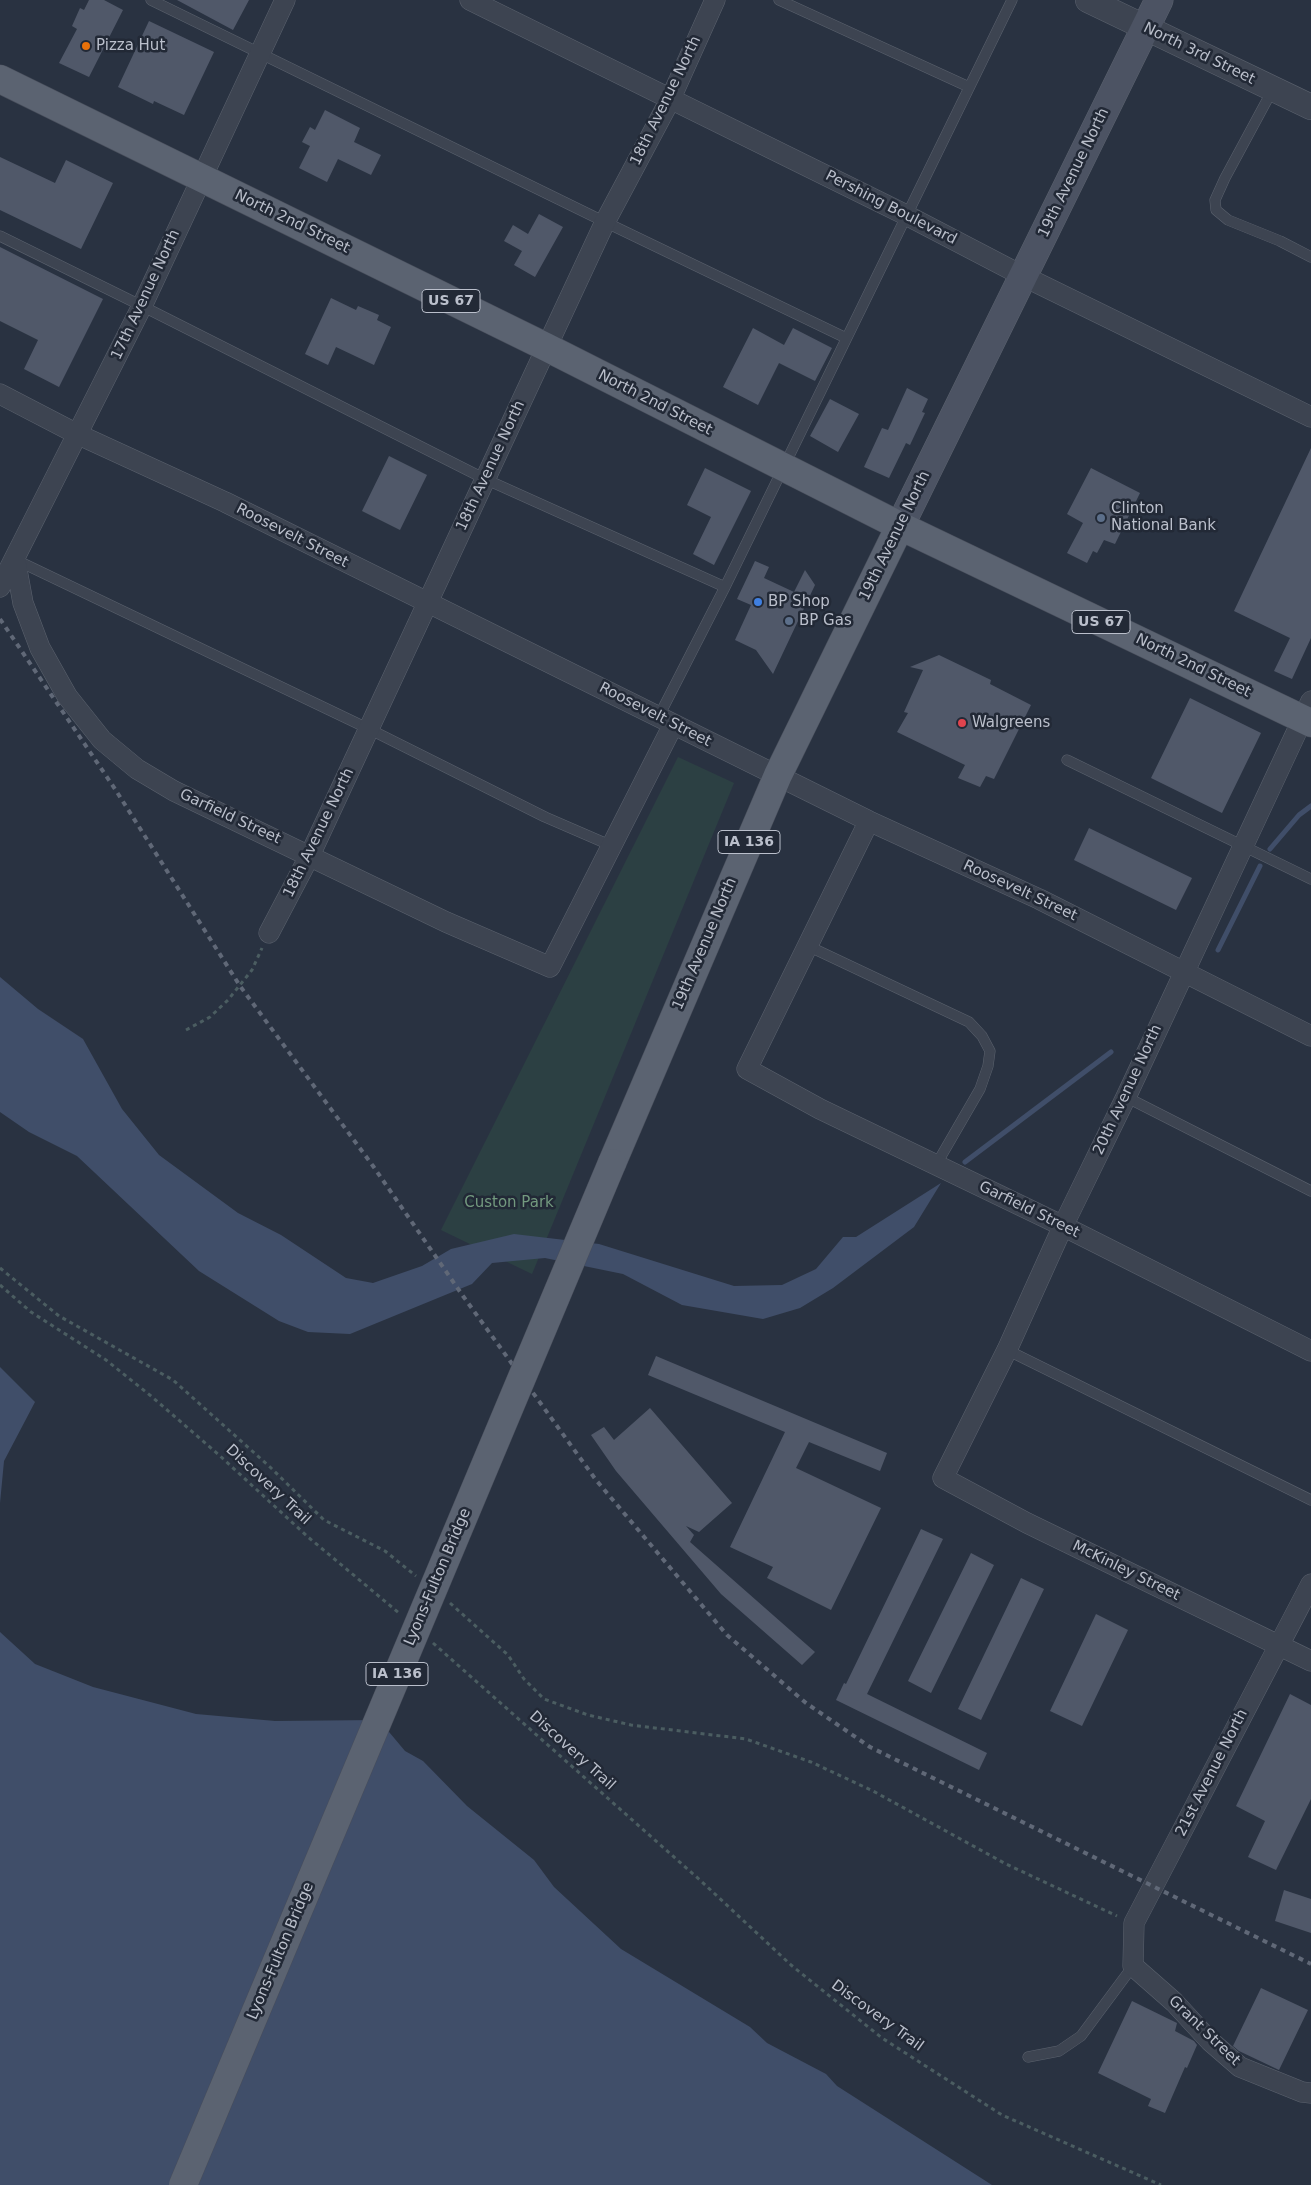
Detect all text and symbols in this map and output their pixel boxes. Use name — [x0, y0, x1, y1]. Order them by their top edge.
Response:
street label: North 3rd Street — [1140, 19, 1258, 89]
street label: 18th Avenue North — [627, 33, 705, 169]
place label: Pizza Hut — [96, 37, 165, 55]
marker: Pizza Hut — [80, 40, 92, 52]
street label: 19th Avenue North — [1035, 105, 1113, 241]
street label: Pershing Boulevard — [822, 167, 960, 249]
street label: North 2nd Street — [232, 186, 352, 258]
street label: 17th Avenue North — [108, 227, 184, 363]
road number: US 67 — [422, 290, 480, 312]
street label: North 2nd Street — [595, 366, 715, 440]
street label: 18th Avenue North — [453, 398, 529, 534]
street label: 19th Avenue North — [856, 468, 934, 604]
street label: Roosevelt Street — [233, 500, 351, 572]
place label: Clinton National Bank — [1111, 500, 1216, 535]
marker: Clinton National Bank — [1095, 512, 1107, 524]
place label: BP Shop — [768, 593, 830, 611]
marker: BP Shop — [752, 596, 764, 608]
road number: US 67 — [1072, 610, 1130, 634]
place label: BP Gas — [799, 612, 852, 630]
marker: BP Gas — [783, 615, 795, 627]
street label: North 2nd Street — [1133, 630, 1253, 702]
street label: Roosevelt Street — [596, 679, 714, 751]
place label: Walgreens — [972, 714, 1050, 732]
marker: Walgreens — [956, 717, 968, 729]
street label: 18th Avenue North — [280, 765, 358, 901]
street label: Garfield Street — [176, 786, 284, 848]
road number: IA 136 — [718, 830, 780, 854]
street label: Roosevelt Street — [960, 857, 1080, 925]
street label: 19th Avenue North — [669, 875, 741, 1013]
street label: 20th Avenue North — [1090, 1022, 1166, 1158]
street label: Garfield Street — [976, 1178, 1082, 1242]
park label: Custon Park — [464, 1194, 554, 1212]
street label: Discovery Trail — [222, 1441, 314, 1529]
street label: Lyons-Fulton Bridge — [401, 1506, 475, 1648]
street label: McKinley Street — [1069, 1537, 1183, 1605]
road number: IA 136 — [366, 1662, 428, 1686]
street label: 21st Avenue North — [1172, 1707, 1252, 1839]
street label: Discovery Trail — [525, 1708, 619, 1794]
street label: Lyons-Fulton Bridge — [244, 1880, 318, 2022]
street label: Discovery Trail — [827, 1977, 927, 2055]
street label: Grant Street — [1164, 1992, 1244, 2070]

